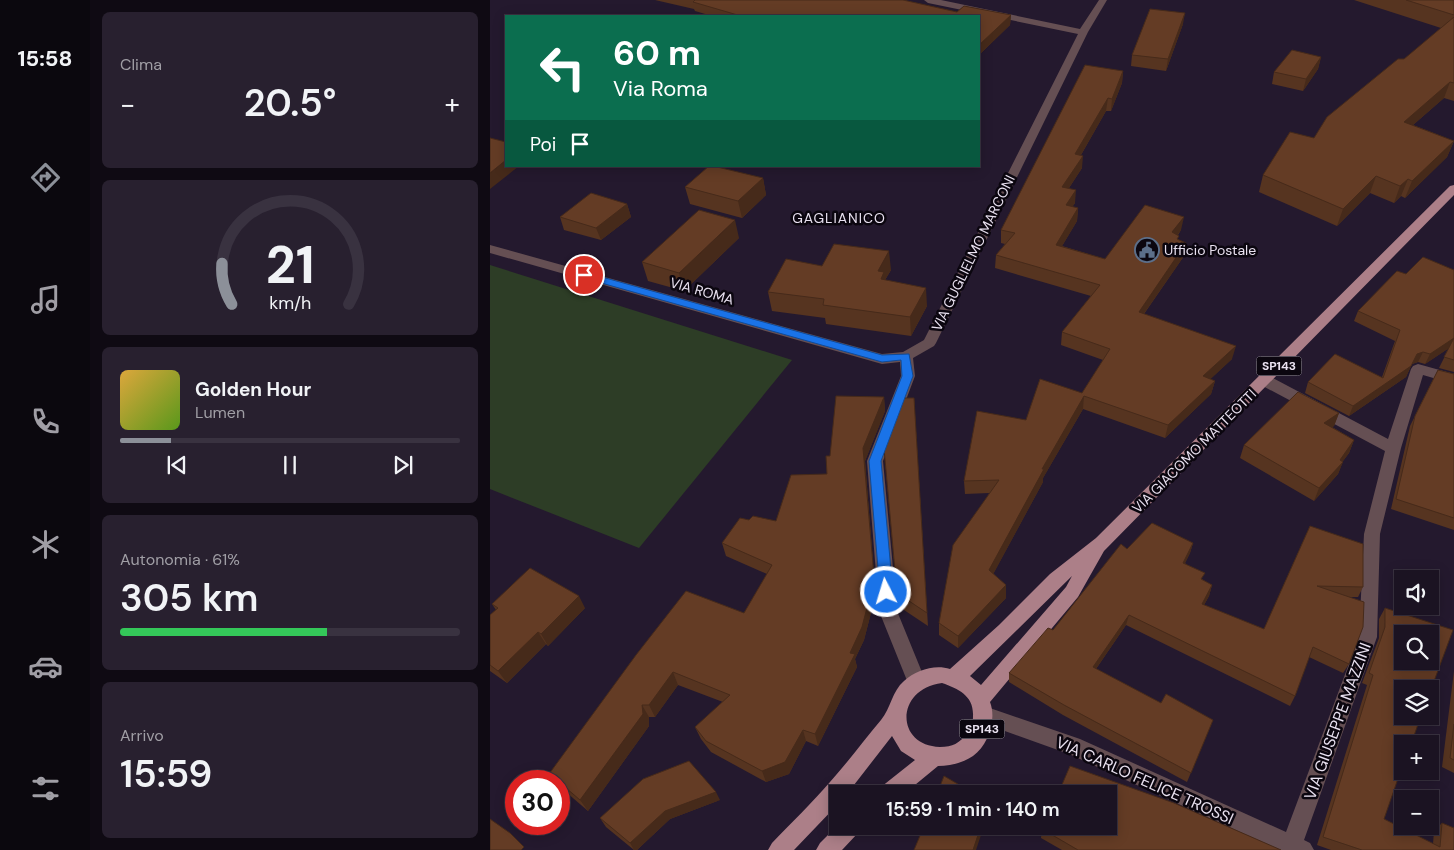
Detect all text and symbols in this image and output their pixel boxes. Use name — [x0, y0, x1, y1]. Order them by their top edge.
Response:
text: 60 m — [613, 30, 701, 76]
icon: left — [530, 35, 595, 100]
text: 15:58 — [18, 44, 72, 73]
text: Clima — [120, 54, 162, 75]
text: Via Roma — [613, 74, 708, 103]
text: 20.5° — [244, 78, 336, 128]
text: − — [120, 86, 135, 123]
text: + — [445, 86, 460, 123]
icon: arrive — [566, 130, 594, 158]
text: Poi — [530, 132, 556, 157]
icon: directions — [28, 160, 63, 195]
street label: VIA GUGLIELMO MARCONI — [927, 172, 1019, 334]
district label: GAGLIANICO — [792, 209, 886, 227]
text: 21 — [266, 231, 314, 299]
public building icon: Ufficio Postale — [1134, 237, 1160, 263]
place label: Ufficio Postale — [1164, 241, 1256, 259]
pin — [563, 254, 605, 296]
icon: arrive — [570, 261, 598, 289]
street label: VIA ROMA — [668, 273, 736, 309]
icon: music — [28, 282, 63, 317]
text: km/h — [269, 291, 311, 315]
road number: SP143 — [1256, 356, 1302, 376]
text: Golden Hour — [195, 377, 311, 402]
street label: VIA GIACOMO MATTEOTTI — [1128, 385, 1260, 517]
text: Lumen — [195, 402, 245, 423]
icon: phone — [28, 404, 63, 439]
icon: previous — [163, 451, 191, 479]
icon: pause — [276, 451, 304, 479]
icon: next — [389, 451, 417, 479]
icon: climate — [28, 527, 63, 562]
text: Autonomia · 61% — [120, 549, 240, 570]
position arrow — [859, 565, 911, 617]
map controls — [1394, 570, 1439, 835]
button: sound — [1394, 570, 1439, 615]
text: 305 km — [120, 573, 258, 623]
button: search — [1394, 625, 1439, 670]
street label: VIA GIUSEPPE MAZZINI — [1299, 640, 1376, 803]
icon: car — [28, 649, 63, 684]
button: layers — [1394, 680, 1439, 725]
road number: SP143 — [960, 720, 1004, 739]
text: Arrivo — [120, 725, 164, 746]
street label: VIA CARLO FELICE TROSSI — [1053, 732, 1237, 829]
button: + — [1394, 735, 1439, 780]
text: 15:59 — [120, 749, 212, 799]
speed limit sign: 30 — [505, 770, 570, 835]
icon: filters — [28, 771, 63, 806]
button: − — [1394, 790, 1439, 835]
text: 15:59 · 1 min · 140 m — [886, 797, 1060, 822]

